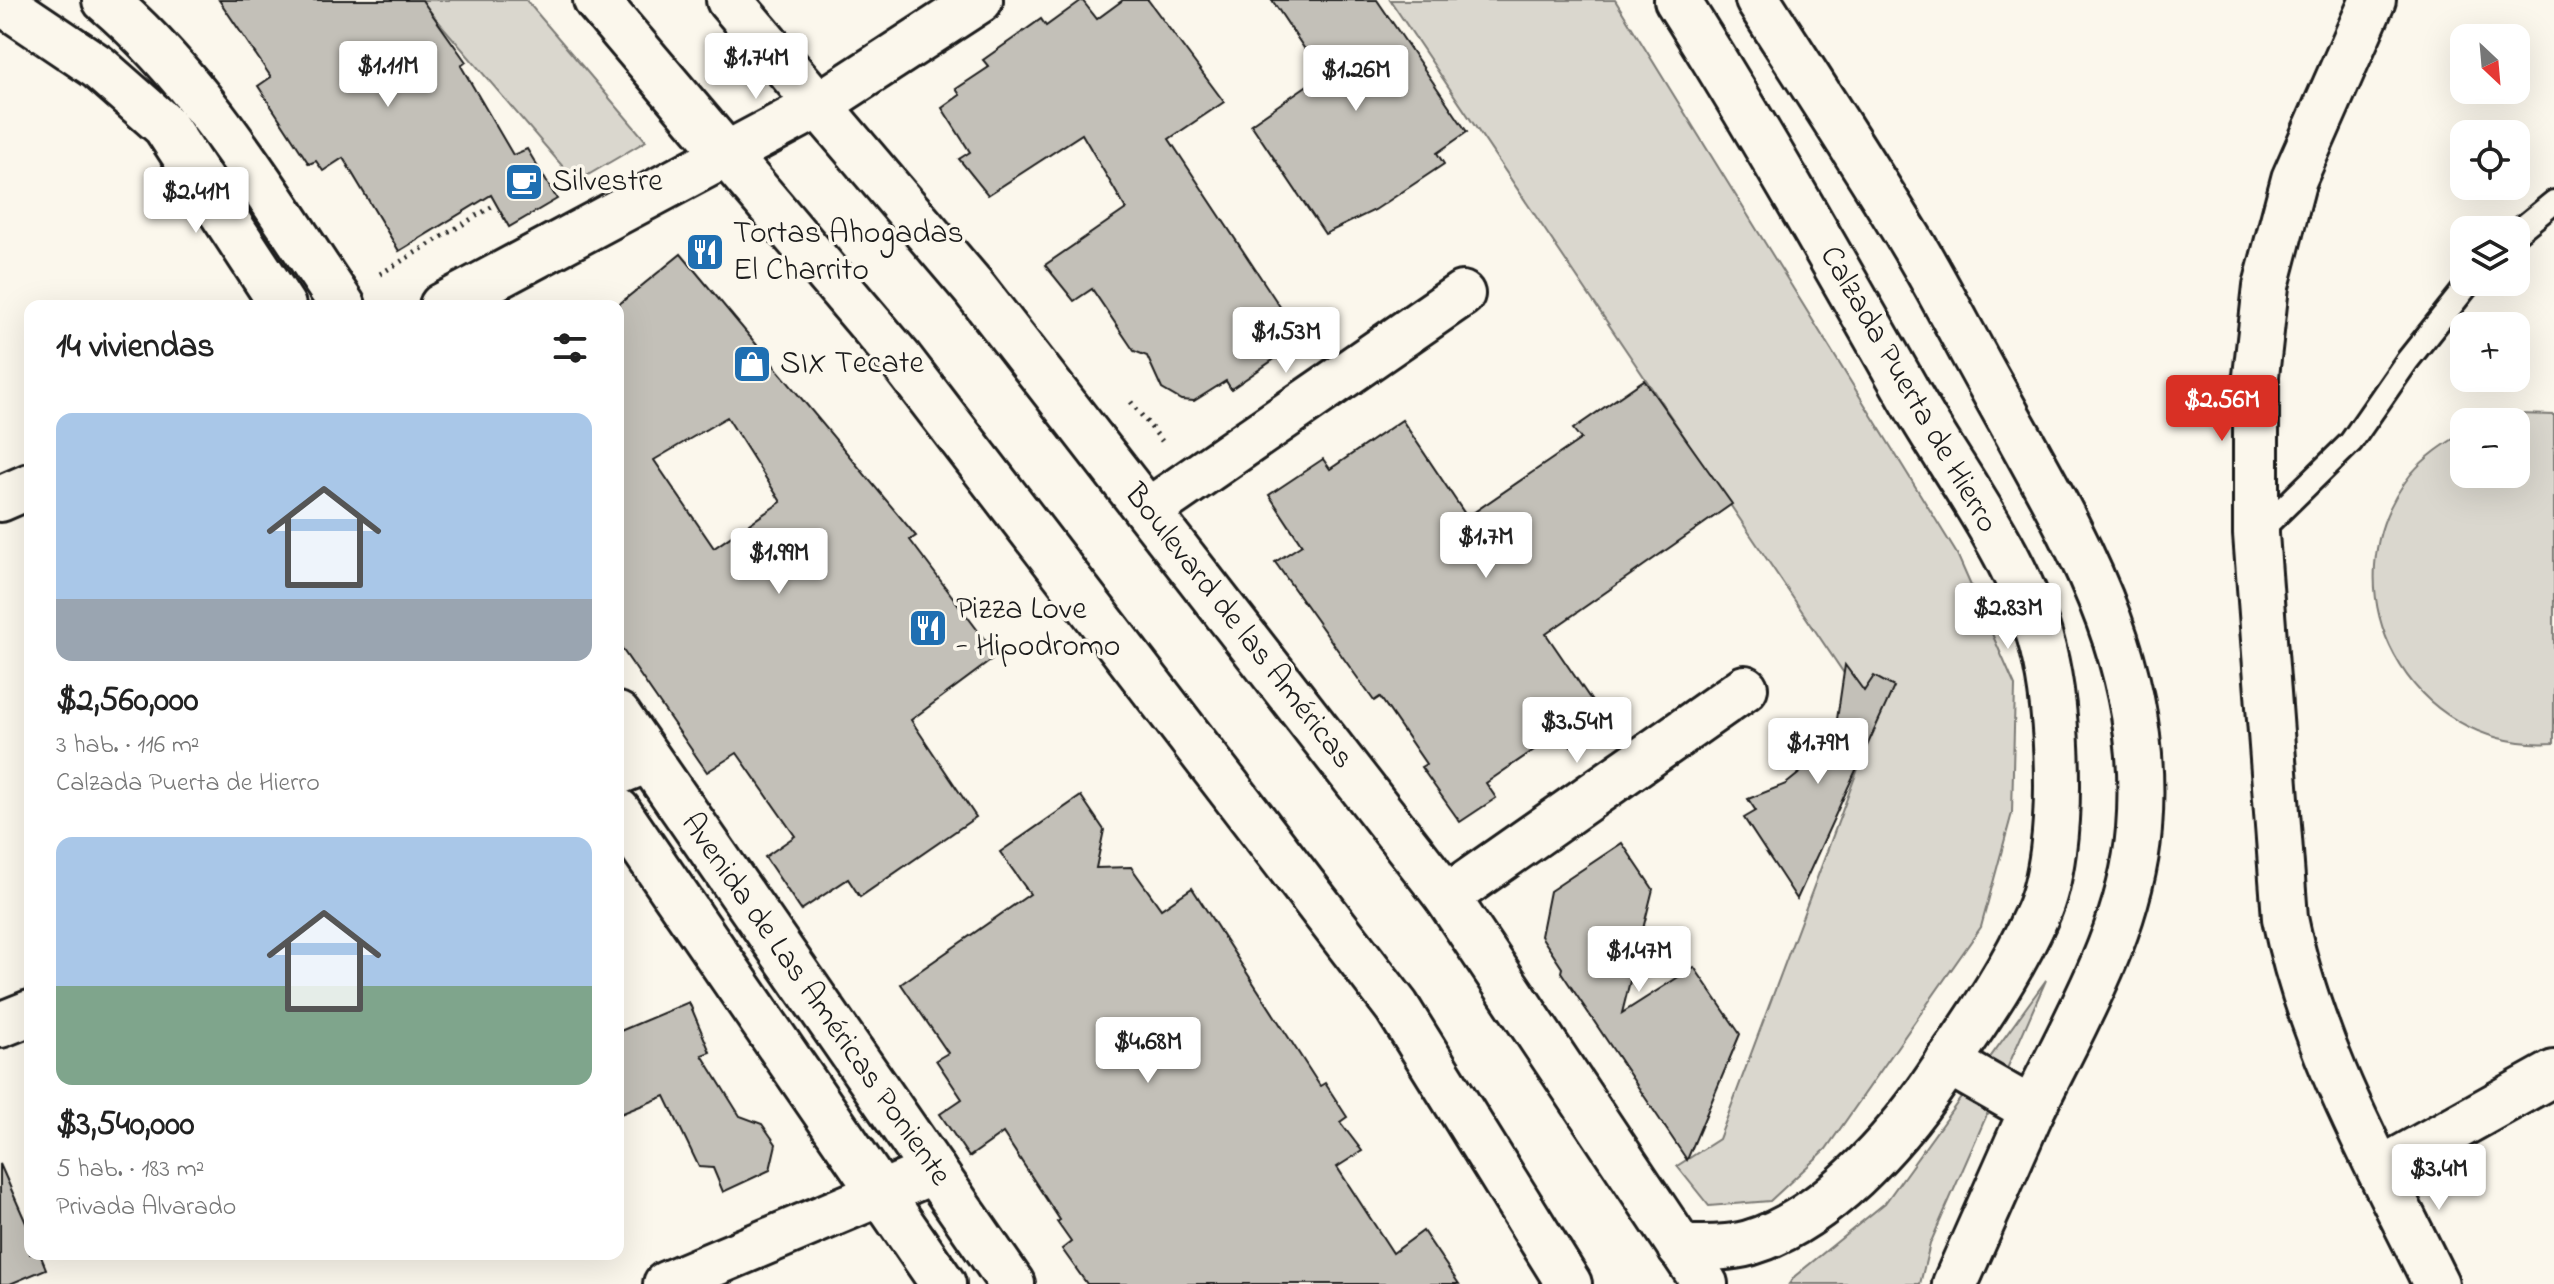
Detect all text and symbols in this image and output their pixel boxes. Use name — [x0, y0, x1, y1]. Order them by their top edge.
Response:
north arrow — [2450, 24, 2530, 104]
map controls — [2450, 24, 2530, 488]
pin: $1.74M — [691, 33, 821, 101]
text: $1.74M — [723, 40, 789, 78]
pin: $1.11M — [323, 41, 453, 109]
pin: $1.26M — [1291, 45, 1421, 113]
text: $1.11M — [357, 48, 419, 86]
text: $1.26M — [1321, 52, 1391, 90]
button: locate — [2450, 120, 2530, 200]
place label: Silvestre — [552, 159, 663, 206]
cafe icon: Silvestre — [503, 161, 545, 203]
pin: $2.41M — [131, 167, 261, 235]
text: $2.41M — [162, 174, 230, 212]
place label: Tortas Ahogadas El Charrito — [733, 211, 964, 295]
button: layers — [2450, 216, 2530, 296]
restaurant icon: Tortas Ahogadas El Charrito — [684, 231, 726, 273]
street label: Calzada Puerta de Hierro — [1806, 238, 2010, 542]
pin: $1.53M — [1221, 307, 1351, 375]
button: + — [2450, 312, 2530, 392]
text: $1.53M — [1251, 314, 1321, 352]
text: 14 viviendas — [56, 323, 215, 373]
icon: filters — [548, 326, 592, 370]
place label: SIX Tecate — [780, 341, 924, 388]
shop icon: SIX Tecate — [731, 343, 773, 385]
pin: $2.56M — [2157, 375, 2287, 443]
text: $2.56M — [2184, 382, 2260, 420]
button: − — [2450, 408, 2530, 488]
icon: home — [252, 465, 396, 609]
street label: Boulevard de las Américas — [1111, 473, 1365, 780]
pin: $1.7M — [1430, 512, 1542, 580]
text: $1.7M — [1458, 519, 1514, 557]
pin: $1.99M — [714, 528, 844, 596]
text: $1.99M — [749, 535, 809, 573]
pin: $2.83M — [1943, 583, 2073, 651]
place label: Pizza Love - Hipodromo — [956, 587, 1120, 671]
text: $2.83M — [1973, 590, 2043, 628]
restaurant icon: Pizza Love - Hipodromo — [907, 607, 949, 649]
text: $2,560,000 — [56, 677, 198, 727]
pin: $3.54M — [1512, 697, 1642, 765]
text: $3.54M — [1540, 704, 1614, 742]
pin: $1.79M — [1753, 718, 1883, 786]
text: $1.79M — [1786, 725, 1850, 763]
text: 3 hab. · 116 m² — [56, 727, 200, 765]
text: Calzada Puerta de Hierro — [56, 765, 320, 803]
street label: Avenida de Las Américas Poniente — [668, 804, 963, 1197]
icon: home — [252, 889, 396, 1033]
pin: $1.47M — [1574, 926, 1704, 994]
text: $1.47M — [1606, 933, 1672, 971]
pin: $4.68M — [1083, 1017, 1213, 1085]
text: $4.68M — [1114, 1024, 1182, 1062]
text: $3,540,000 — [56, 1101, 195, 1151]
pin: $3.4M — [2383, 1144, 2495, 1212]
text: 5 hab. · 183 m² — [56, 1151, 205, 1189]
text: $3.4M — [2410, 1151, 2468, 1189]
text: Privada Alvarado — [56, 1189, 236, 1227]

